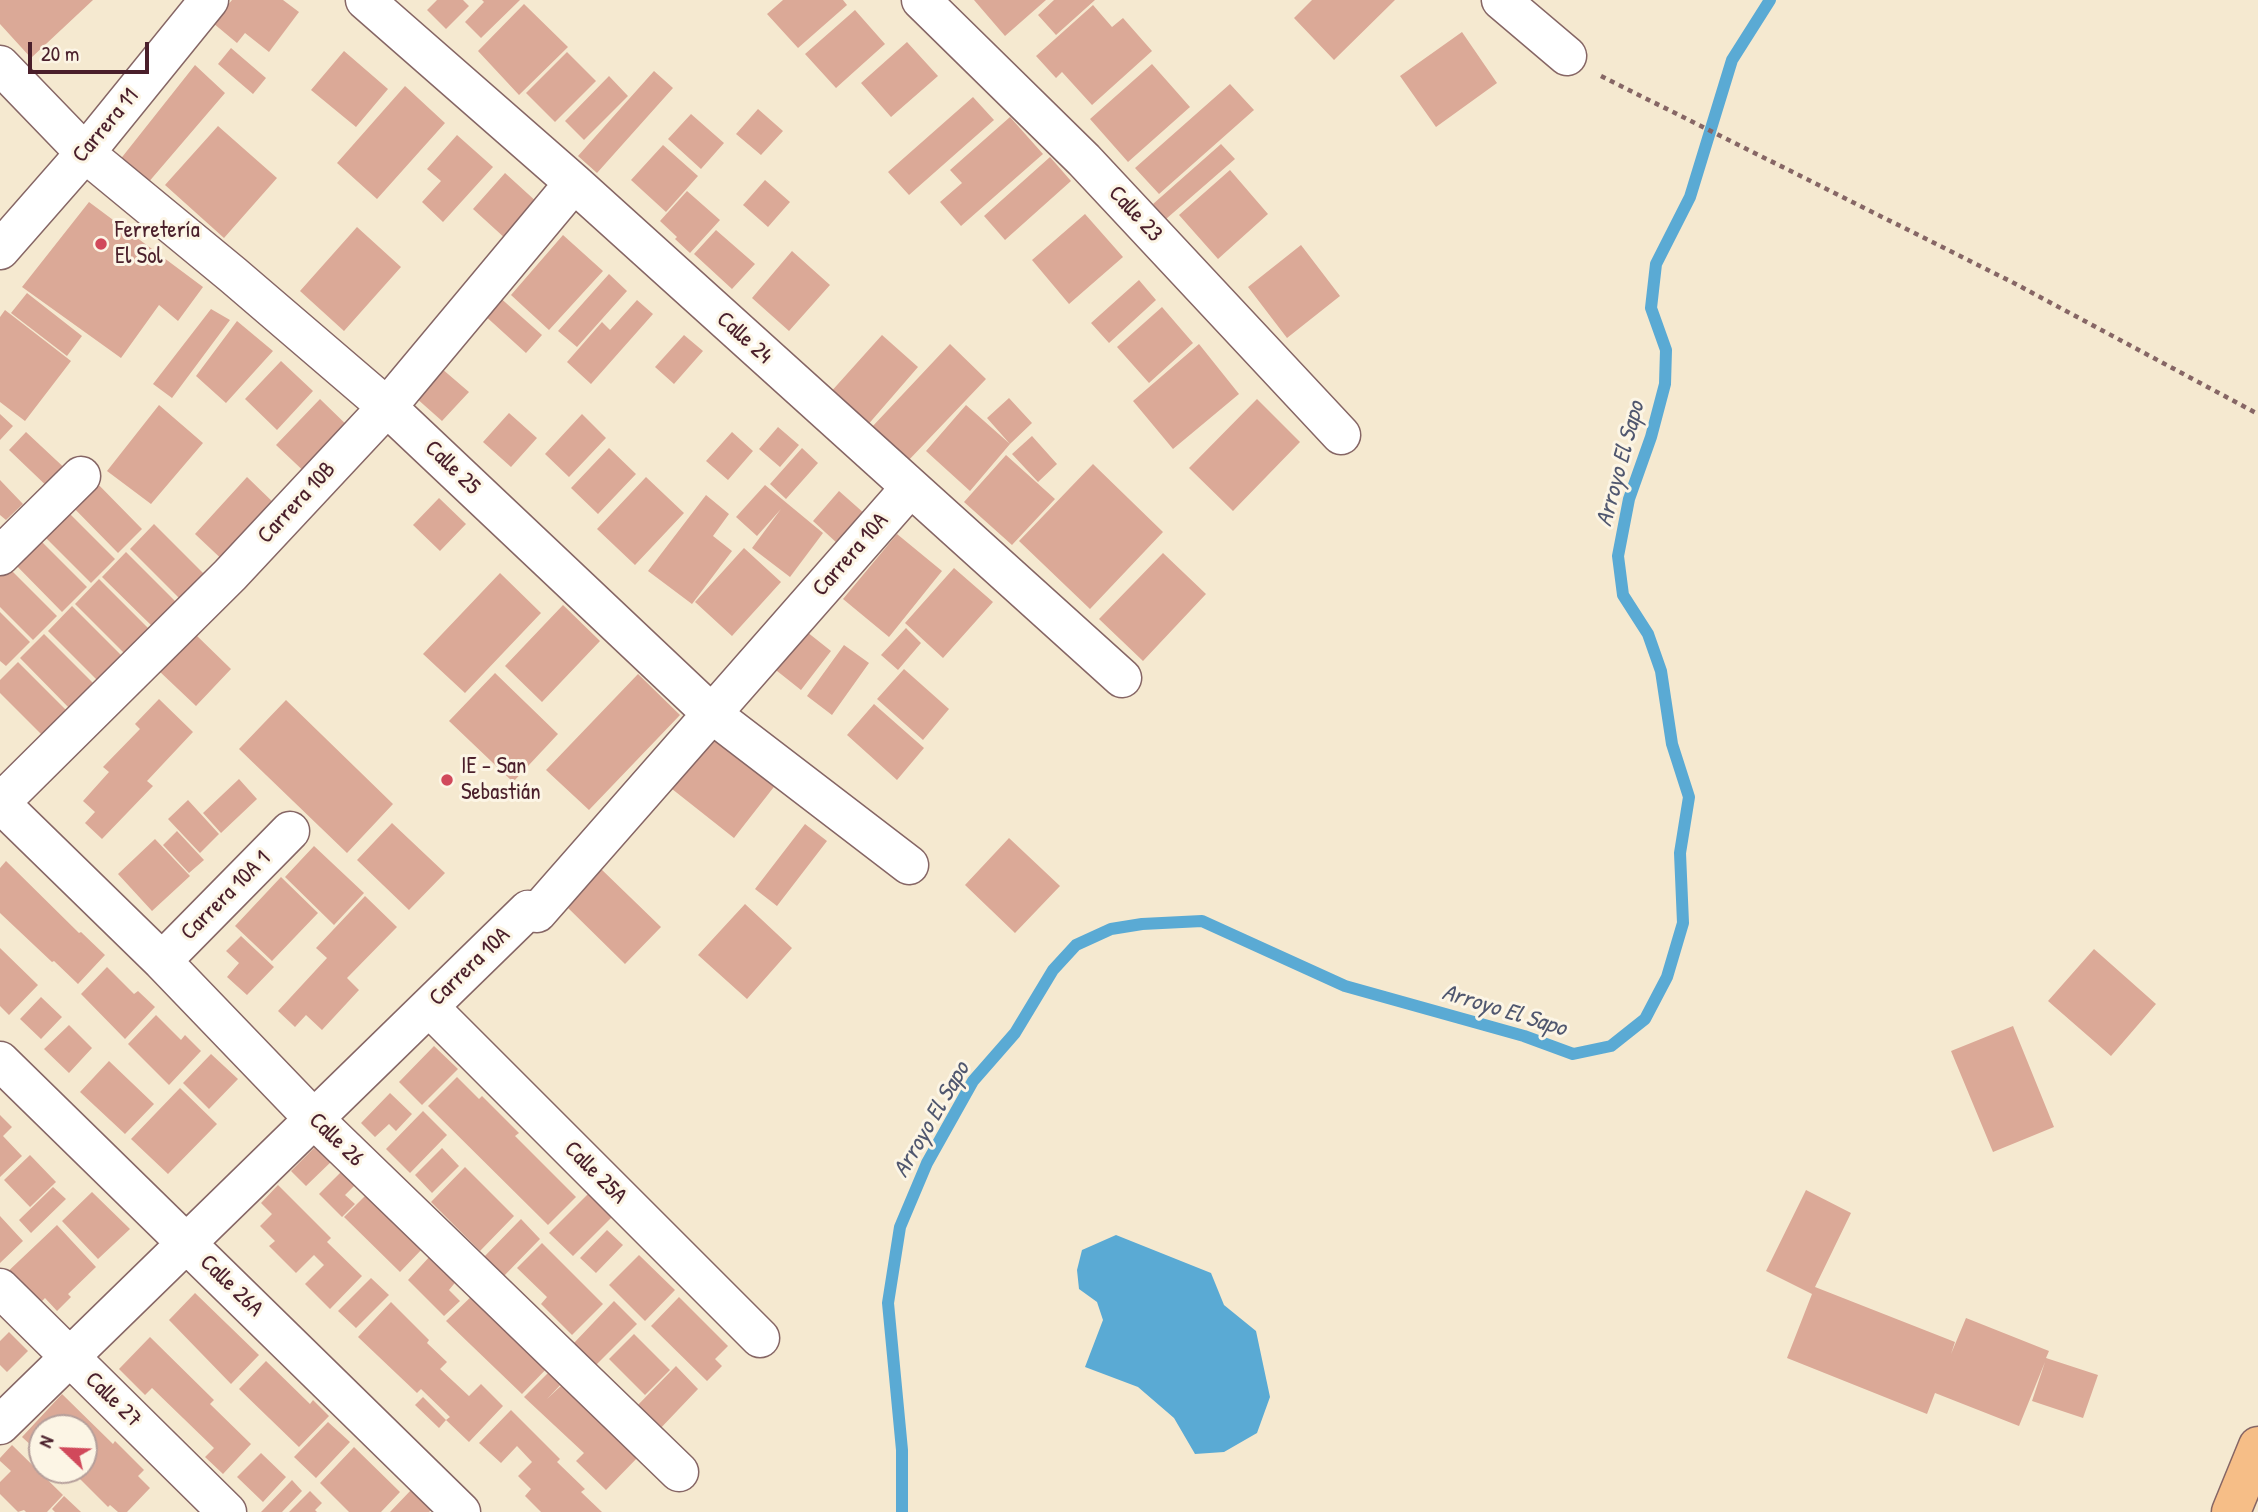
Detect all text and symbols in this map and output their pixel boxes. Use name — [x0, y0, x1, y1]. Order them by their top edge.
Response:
scale bar — [32, 28, 152, 72]
text: 20 m — [41, 39, 79, 68]
street label: Carrera 11 — [67, 83, 145, 169]
street label: Calle 23 — [1102, 180, 1168, 248]
place label: Ferretería El Sol — [115, 217, 200, 271]
marker: Ferretería El Sol — [93, 236, 109, 252]
street label: Calle 24 — [710, 306, 778, 370]
water label: Arroyo El Sapo — [1591, 398, 1651, 530]
street label: Calle 25 — [419, 435, 485, 501]
street label: Carrera 10B — [252, 456, 342, 550]
street label: Carrera 10A — [807, 508, 895, 602]
place label: IE - San Sebastián — [461, 753, 541, 807]
marker: IE - San Sebastián — [439, 772, 455, 788]
street label: Carrera 10A 1 — [176, 846, 276, 946]
street label: Carrera 10A — [424, 922, 516, 1012]
water label: Arroyo El Sapo — [1439, 979, 1569, 1043]
water label: Arroyo El Sapo — [888, 1057, 976, 1183]
street label: Calle 26 — [303, 1107, 369, 1173]
street label: Calle 25A — [558, 1136, 632, 1210]
street label: Calle 26A — [194, 1249, 268, 1323]
street label: Calle 27 — [79, 1366, 147, 1434]
north arrow — [28, 1414, 98, 1484]
text: N — [32, 1432, 59, 1451]

